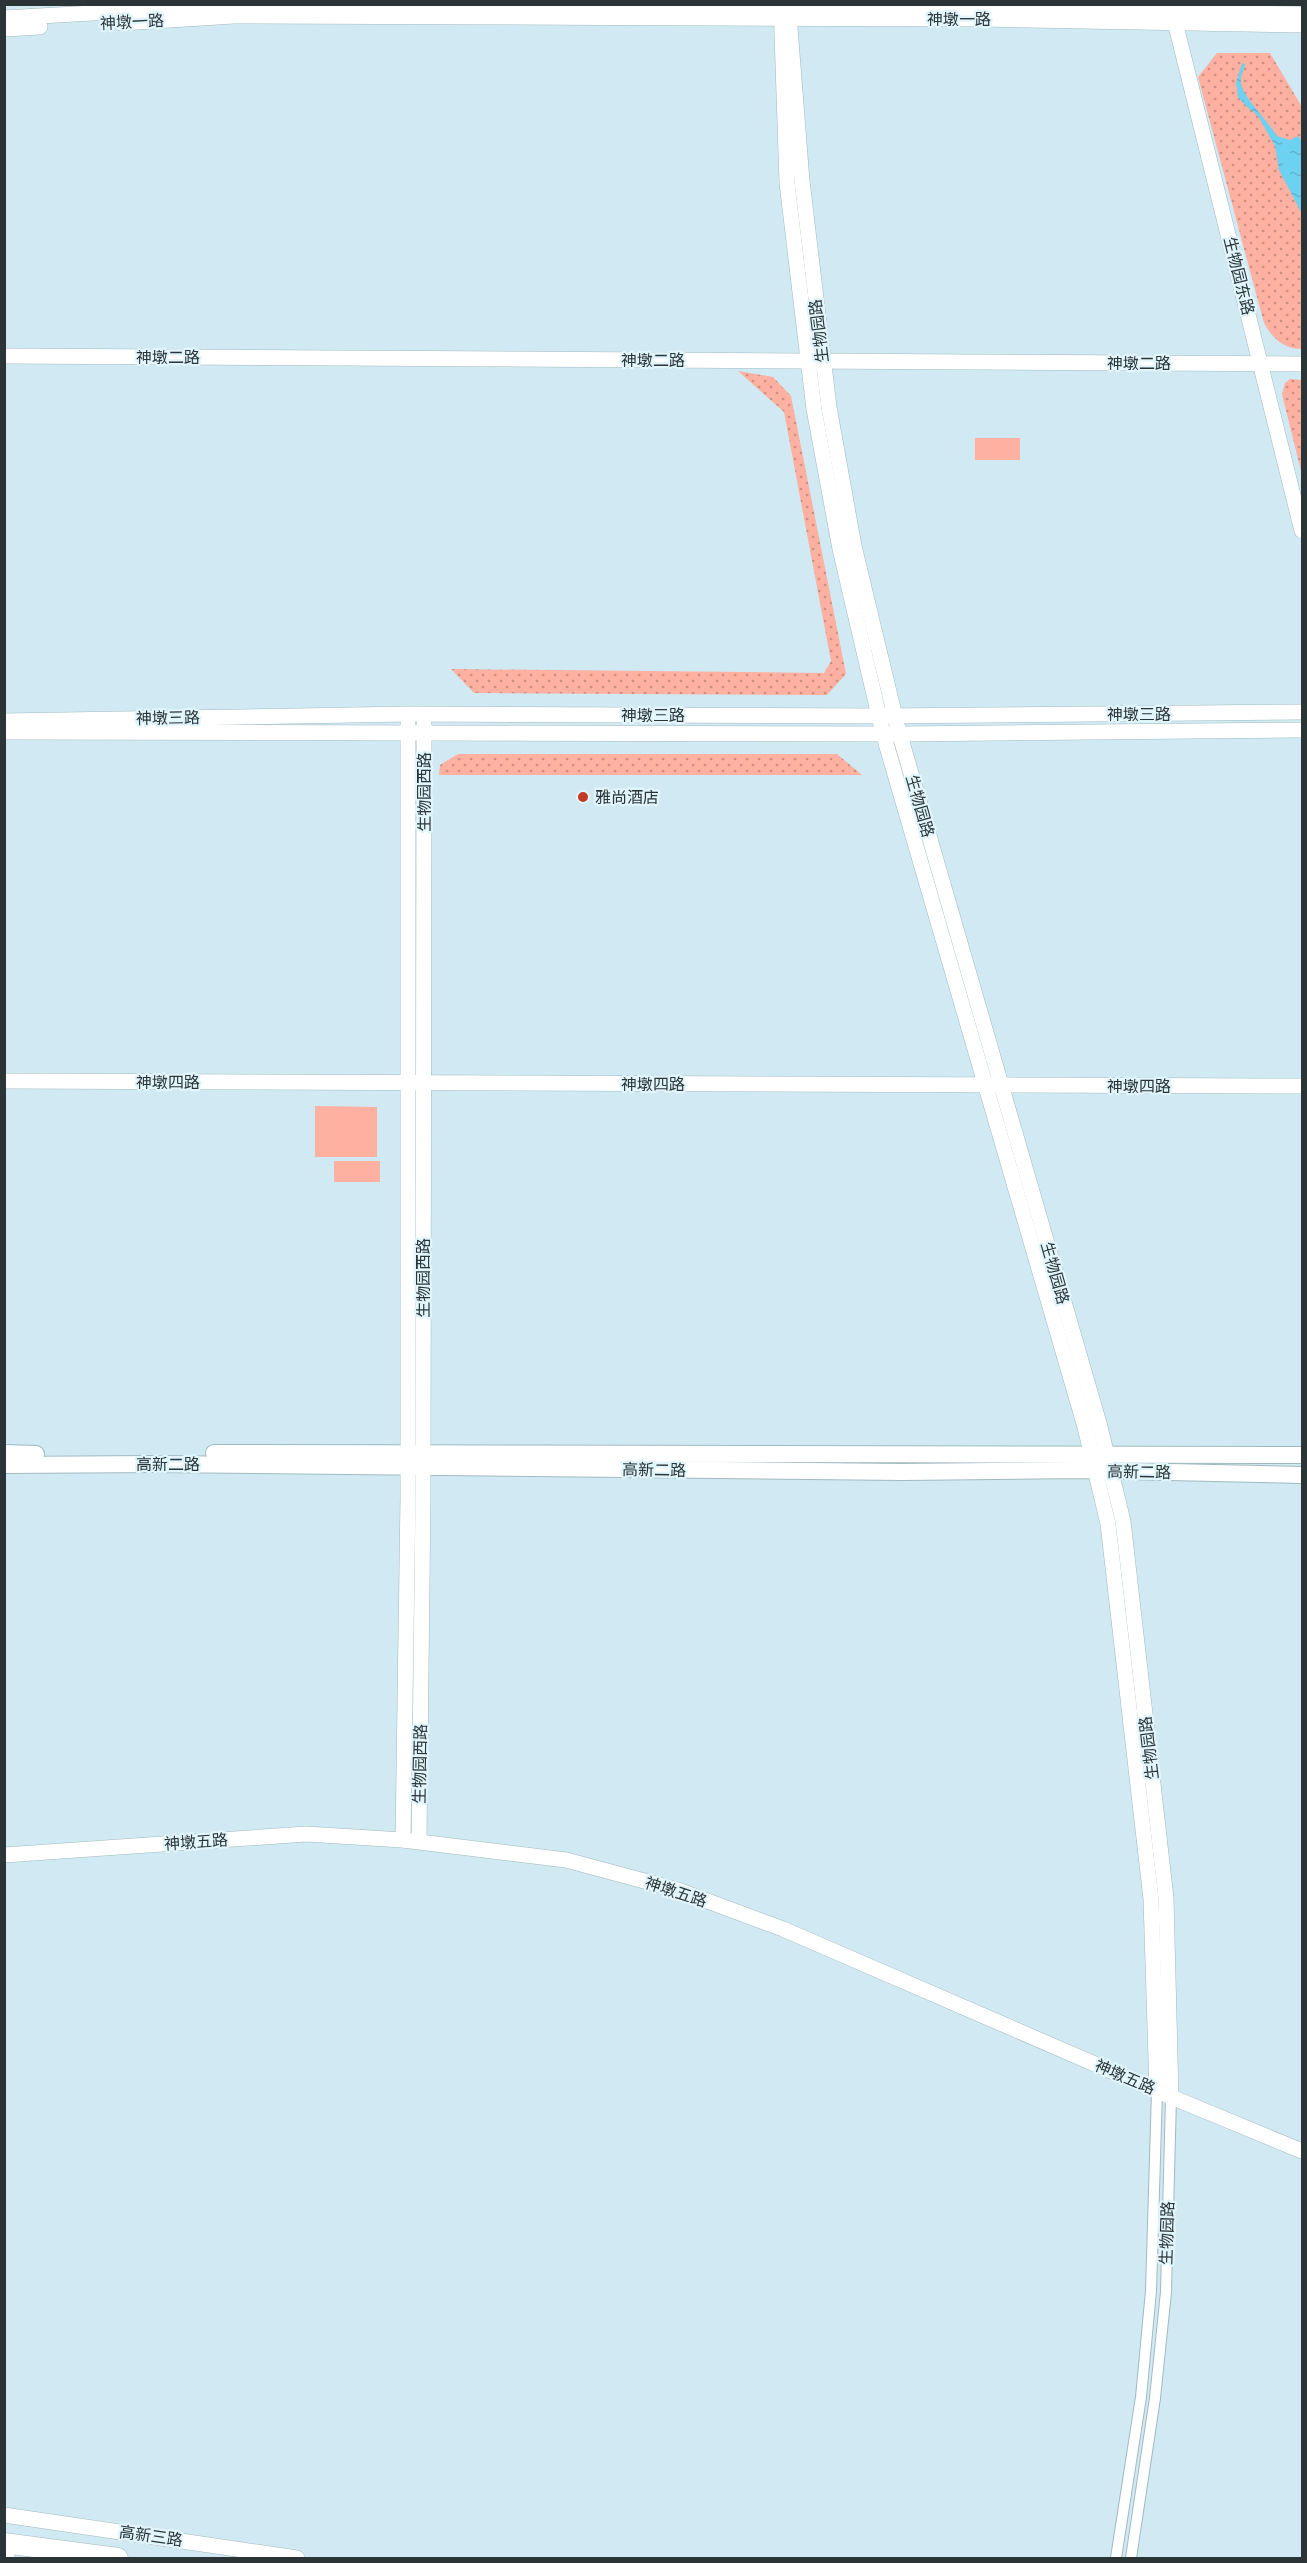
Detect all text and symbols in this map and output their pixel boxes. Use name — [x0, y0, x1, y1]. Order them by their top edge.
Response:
street label: 神墩一路 — [927, 11, 991, 28]
street label: 神墩一路 — [100, 12, 164, 32]
street label: 生物园东路 — [1221, 235, 1257, 317]
street label: 生物园路 — [807, 298, 831, 364]
street label: 神墩二路 — [136, 349, 200, 366]
street label: 神墩二路 — [621, 352, 685, 369]
street label: 神墩二路 — [1107, 355, 1171, 372]
street label: 神墩三路 — [1107, 706, 1171, 723]
street label: 神墩三路 — [621, 707, 685, 724]
street label: 神墩三路 — [136, 709, 200, 727]
street label: 生物园西路 — [416, 752, 433, 832]
street label: 生物园路 — [903, 773, 937, 839]
place label: 雅尚酒店 — [595, 789, 659, 806]
marker: 雅尚酒店 — [576, 790, 590, 804]
street label: 神墩四路 — [136, 1074, 200, 1091]
street label: 神墩四路 — [621, 1076, 685, 1093]
street label: 神墩四路 — [1107, 1078, 1171, 1095]
street label: 生物园西路 — [415, 1238, 432, 1318]
street label: 生物园路 — [1038, 1240, 1072, 1306]
street label: 高新二路 — [136, 1456, 200, 1473]
street label: 高新二路 — [622, 1461, 686, 1479]
street label: 高新二路 — [1107, 1463, 1171, 1481]
street label: 生物园路 — [1137, 1715, 1161, 1781]
street label: 生物园西路 — [411, 1724, 429, 1804]
street label: 神墩五路 — [163, 1831, 229, 1853]
street label: 神墩五路 — [643, 1874, 709, 1910]
street label: 神墩五路 — [1092, 2057, 1158, 2097]
street label: 生物园路 — [1157, 2201, 1177, 2265]
street label: 高新三路 — [118, 2523, 184, 2549]

